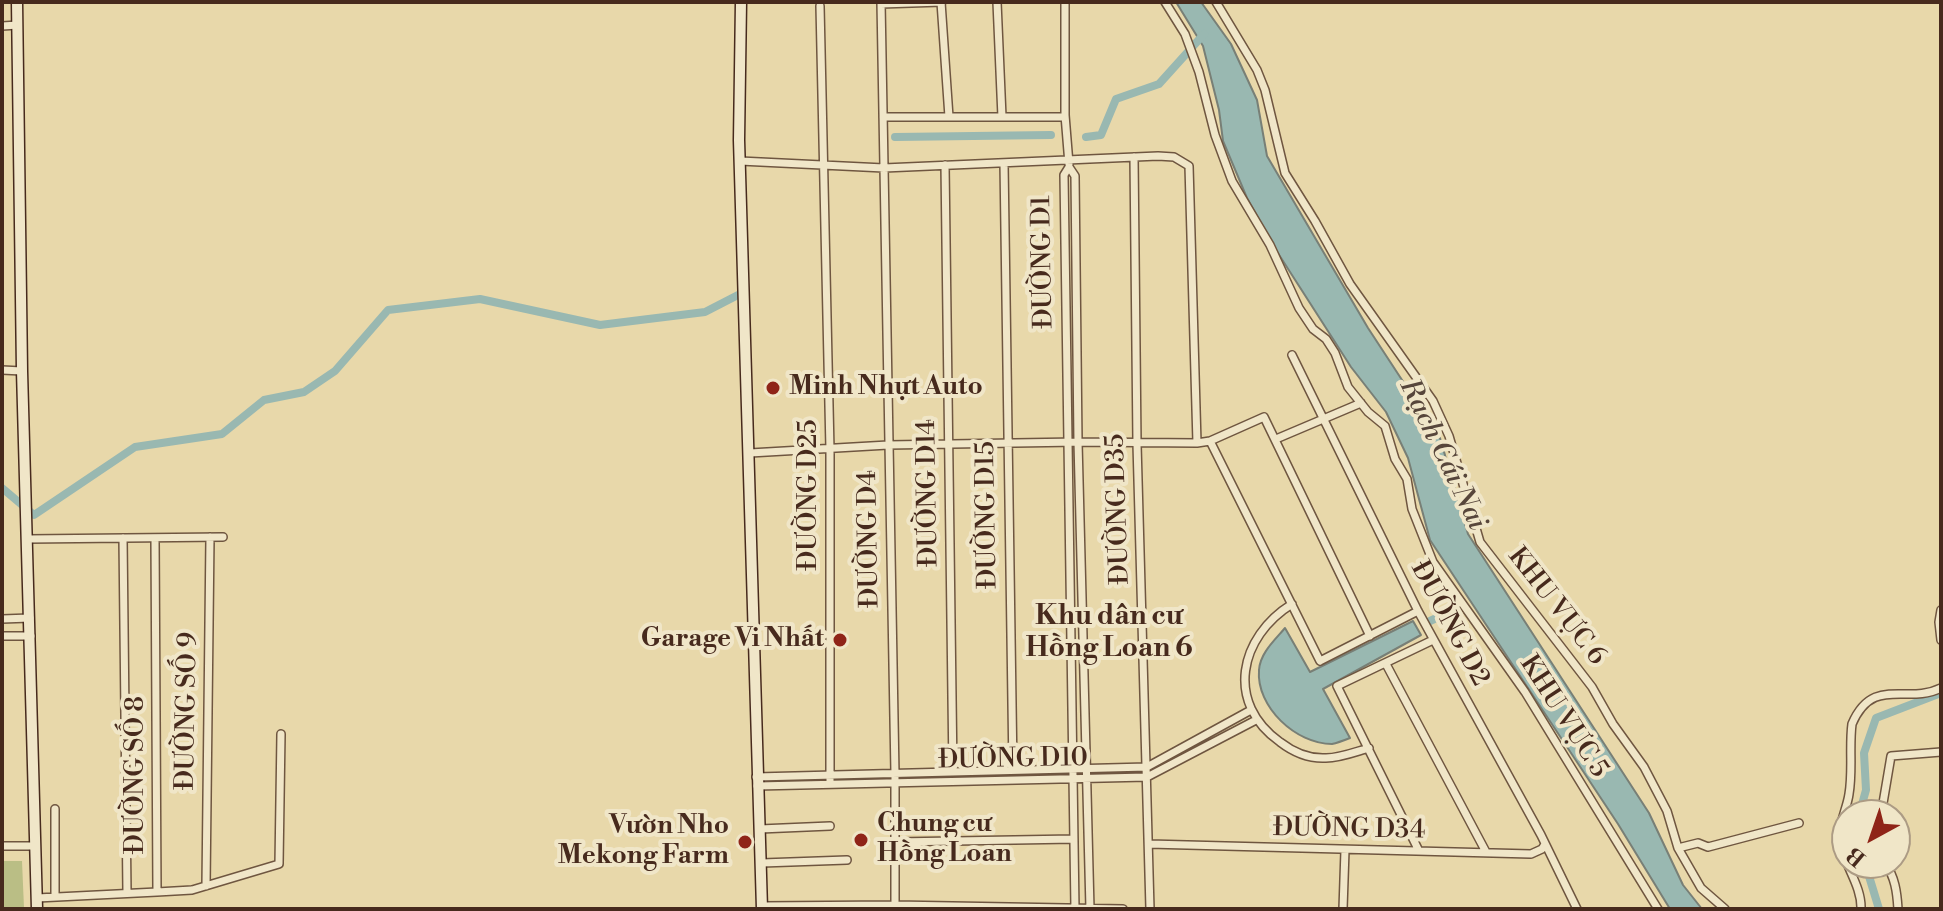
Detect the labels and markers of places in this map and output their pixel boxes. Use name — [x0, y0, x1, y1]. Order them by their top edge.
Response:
place label: Minh Nhựt Auto — [789, 372, 983, 404]
marker: Minh Nhựt Auto — [764, 379, 782, 397]
place label: Garage Vi Nhất — [641, 624, 824, 656]
marker: Garage Vi Nhất — [831, 631, 849, 649]
place label: Chung cư Hồng Loan — [877, 809, 1012, 870]
place label: Vườn Nho Mekong Farm — [558, 811, 729, 872]
marker: Chung cư Hồng Loan — [852, 831, 870, 849]
marker: Vườn Nho Mekong Farm — [736, 833, 754, 851]

